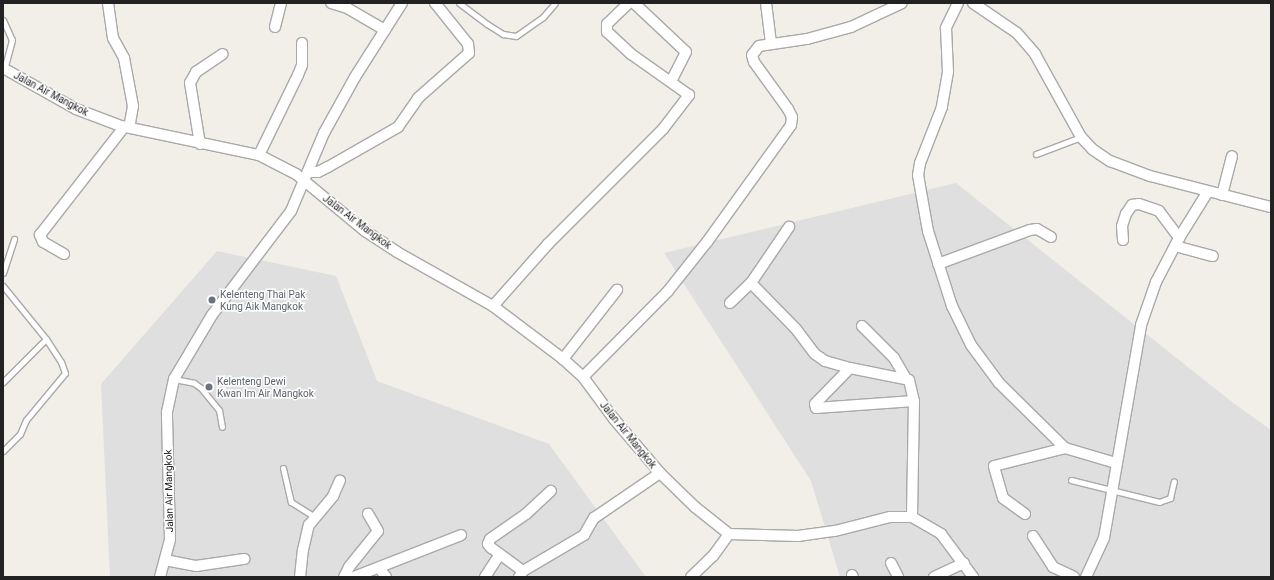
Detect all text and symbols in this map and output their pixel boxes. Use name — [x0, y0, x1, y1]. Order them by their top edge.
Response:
street label: Jalan Air Mangkok — [12, 69, 90, 119]
street label: Jalan Air Mangkok — [320, 192, 394, 252]
place label: Kelenteng Thai Pak Kung Aik Mangkok — [220, 288, 305, 312]
marker: Kelenteng Thai Pak Kung Aik Mangkok — [207, 295, 217, 305]
place label: Kelenteng Dewi Kwan Im Air Mangkok — [217, 375, 314, 398]
marker: Kelenteng Dewi Kwan Im Air Mangkok — [204, 382, 214, 392]
street label: Jalan Air Mangkok — [597, 399, 659, 471]
street label: Jalan Air Mangkok — [162, 450, 176, 532]

